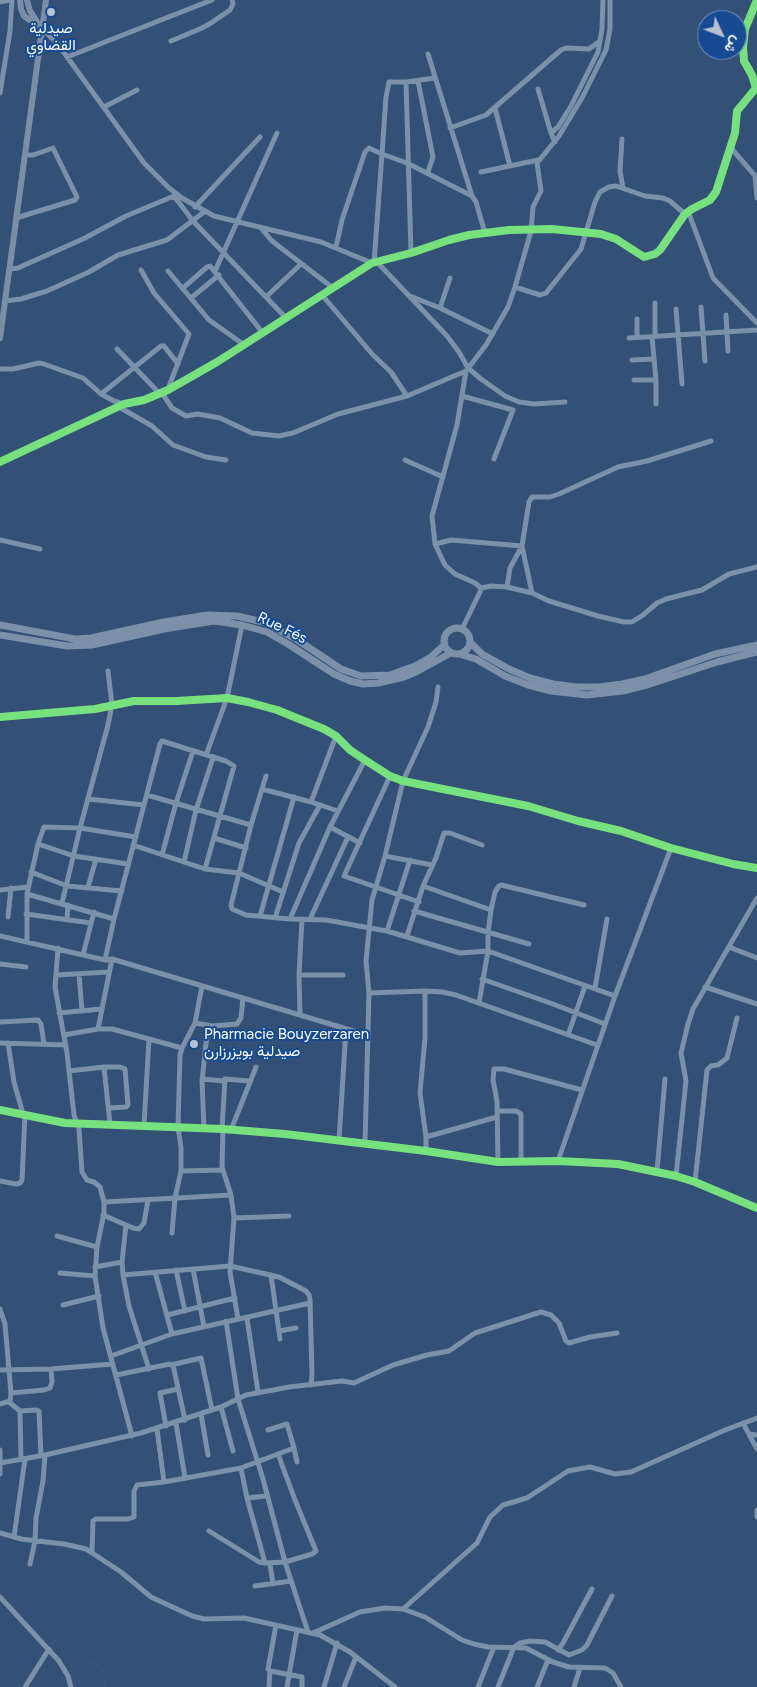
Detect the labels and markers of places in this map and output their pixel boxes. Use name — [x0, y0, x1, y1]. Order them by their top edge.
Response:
marker: صيدلية القضاوي — [45, 6, 57, 18]
place label: صيدلية القضاوي — [26, 20, 76, 55]
place label: Pharmacie Bouyzerzaren صيدلية بويزرزارن — [204, 1026, 369, 1061]
marker: Pharmacie Bouyzerzaren صيدلية بويزرزارن — [188, 1038, 200, 1050]

